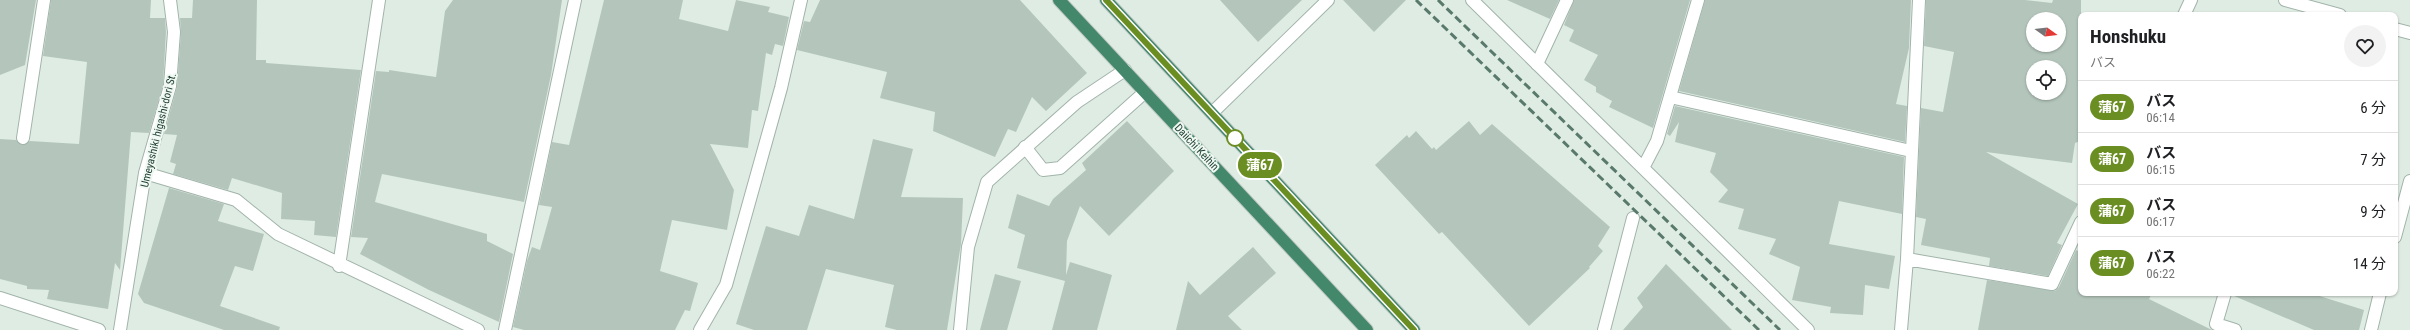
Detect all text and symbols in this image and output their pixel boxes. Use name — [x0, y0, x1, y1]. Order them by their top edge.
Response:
north arrow — [2026, 12, 2066, 52]
map controls — [2026, 12, 2066, 100]
text: Honshuku — [2090, 25, 2166, 48]
button: heart — [2344, 25, 2386, 67]
text: バス — [2090, 55, 2116, 70]
button: locate — [2026, 60, 2066, 100]
street label: Umeyashiki higashi-dori St. — [138, 71, 179, 189]
text: バス — [2146, 92, 2176, 110]
text: 蒲67 — [2098, 99, 2126, 115]
text: 6 分 — [2360, 99, 2386, 117]
text: 06:14 — [2146, 110, 2175, 125]
street label: Daiichi Keihin — [1172, 121, 1221, 173]
unlabelled marker — [1226, 129, 1244, 147]
text: バス — [2146, 144, 2176, 162]
text: 蒲67 — [2098, 151, 2126, 167]
text: 7 分 — [2360, 151, 2386, 169]
line badge: 蒲67 — [1237, 152, 1283, 178]
text: 蒲67 — [1246, 157, 1274, 173]
text: 06:15 — [2146, 162, 2175, 177]
text: バス — [2146, 196, 2176, 214]
text: 蒲67 — [2098, 203, 2126, 219]
text: 9 分 — [2360, 203, 2386, 221]
text: 06:17 — [2146, 214, 2175, 229]
text: バス — [2146, 248, 2176, 266]
text: 蒲67 — [2098, 255, 2126, 271]
text: 14 分 — [2353, 255, 2386, 273]
text: 06:22 — [2146, 266, 2175, 281]

